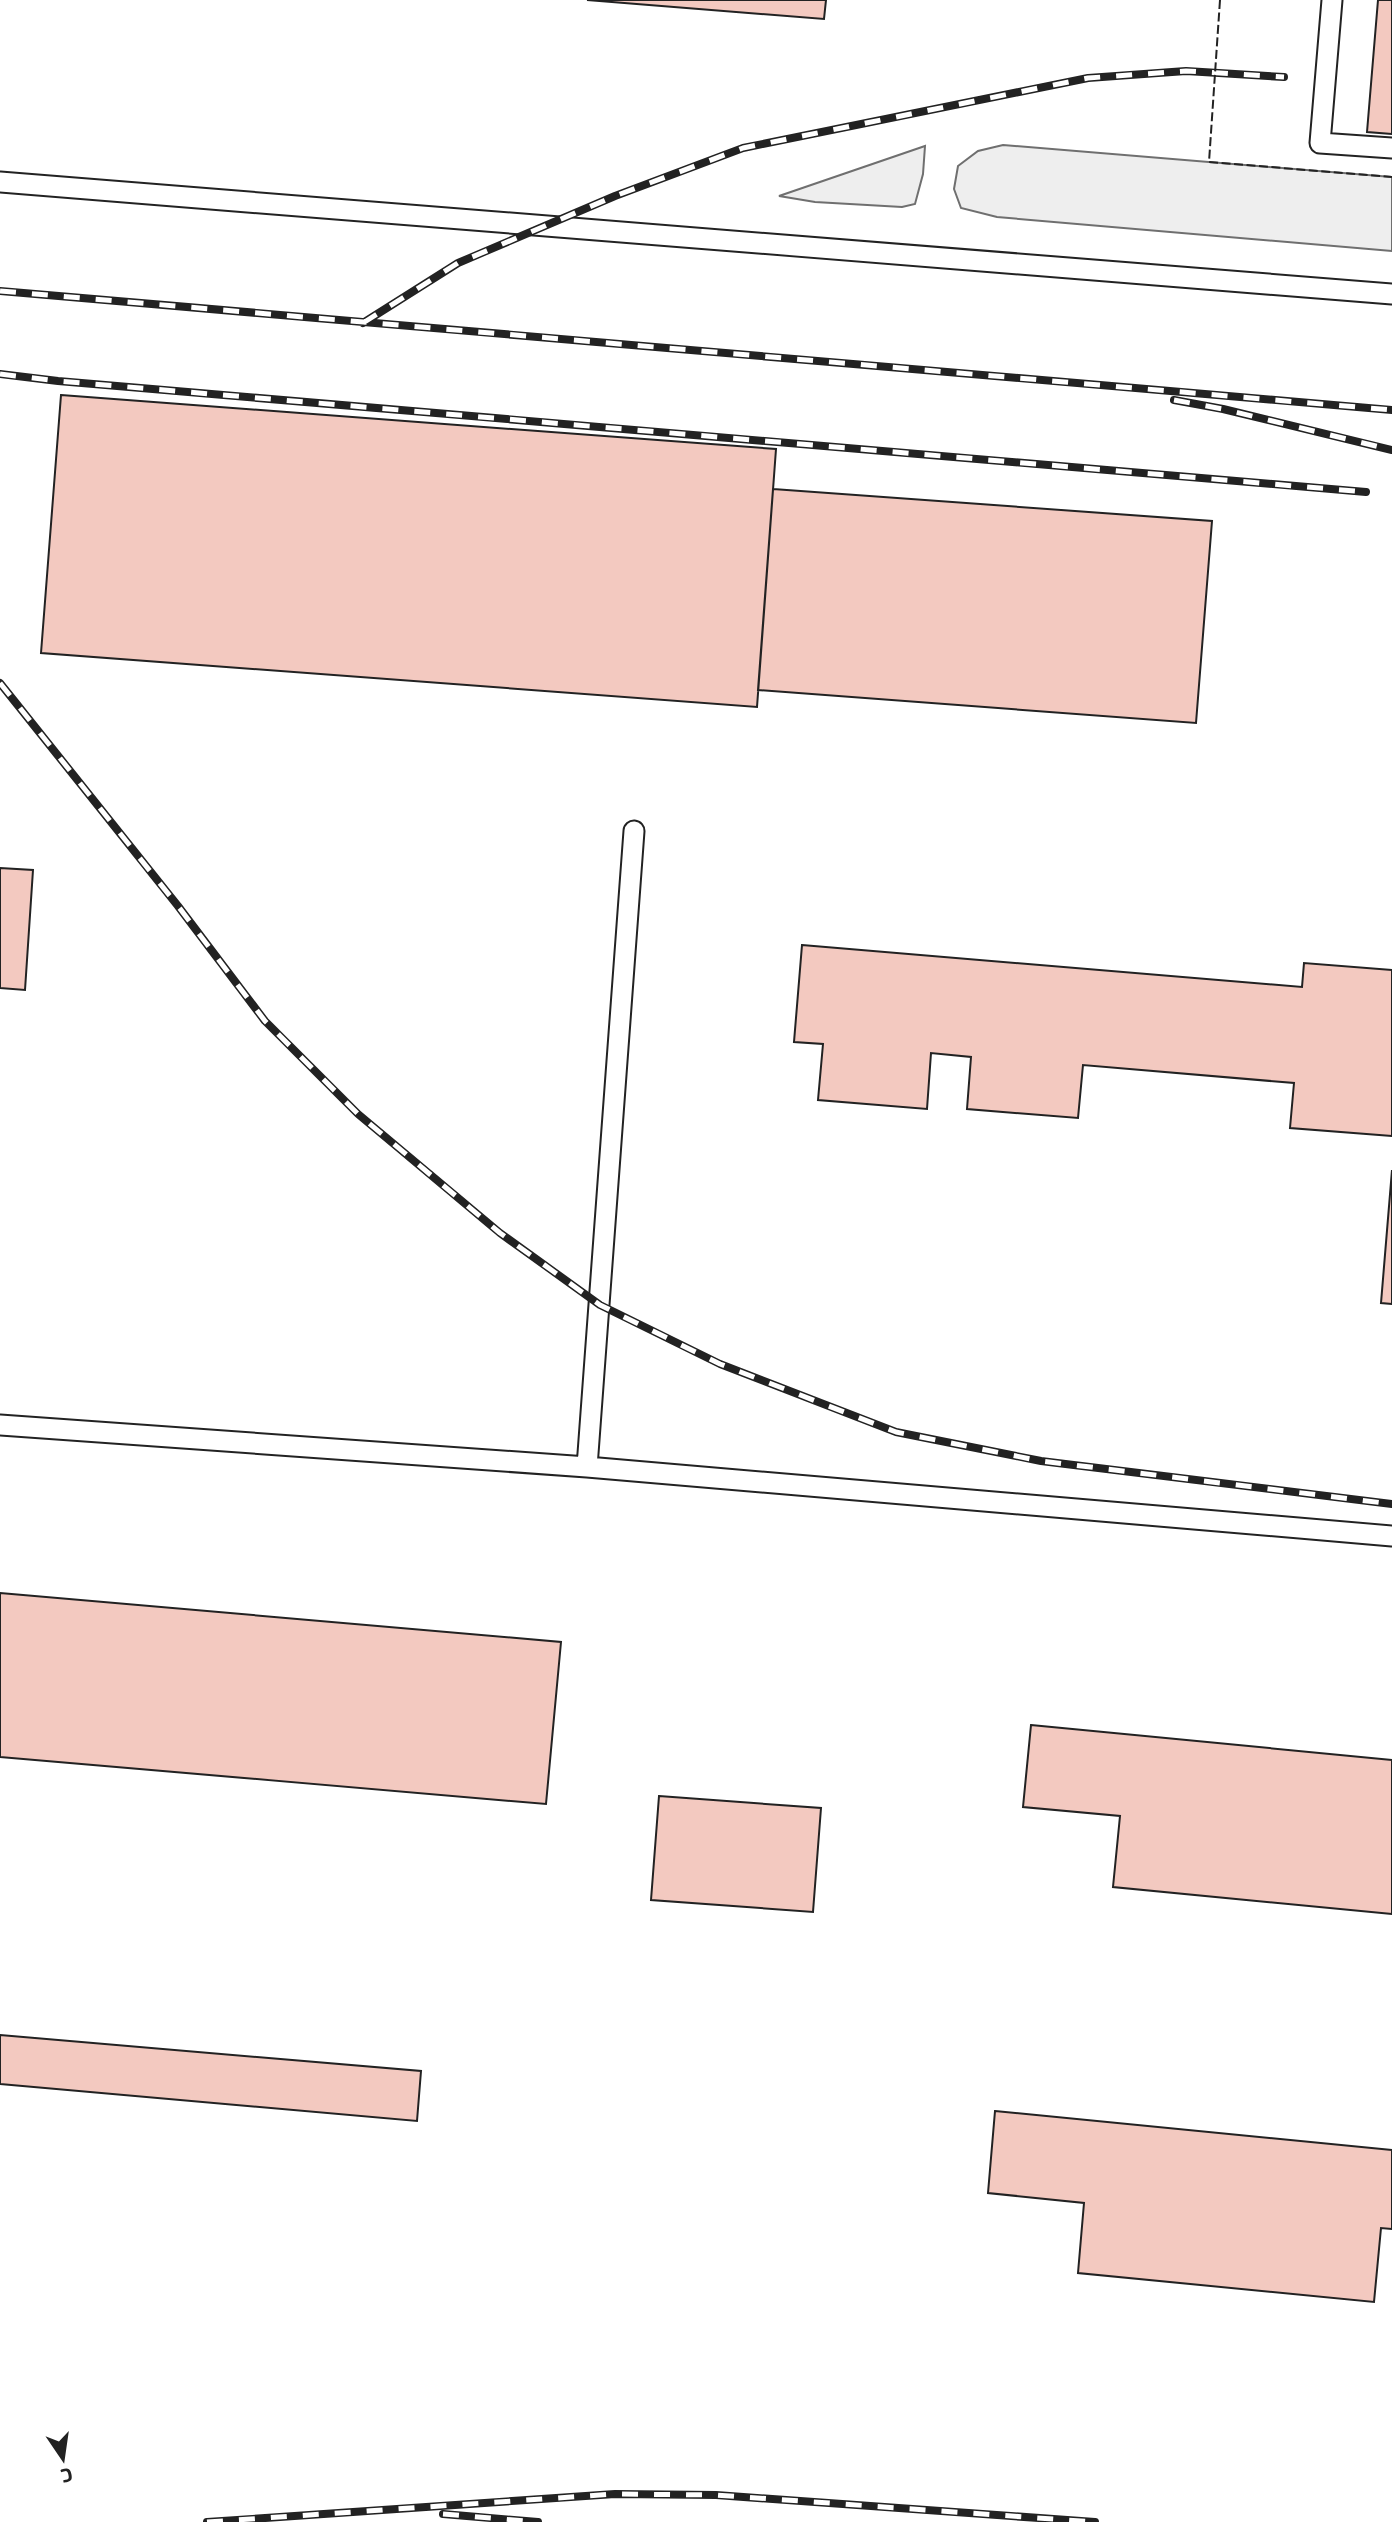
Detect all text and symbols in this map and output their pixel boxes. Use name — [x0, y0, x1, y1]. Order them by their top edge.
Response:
north arrow — [28, 2424, 98, 2494]
text: С — [59, 2464, 75, 2489]

